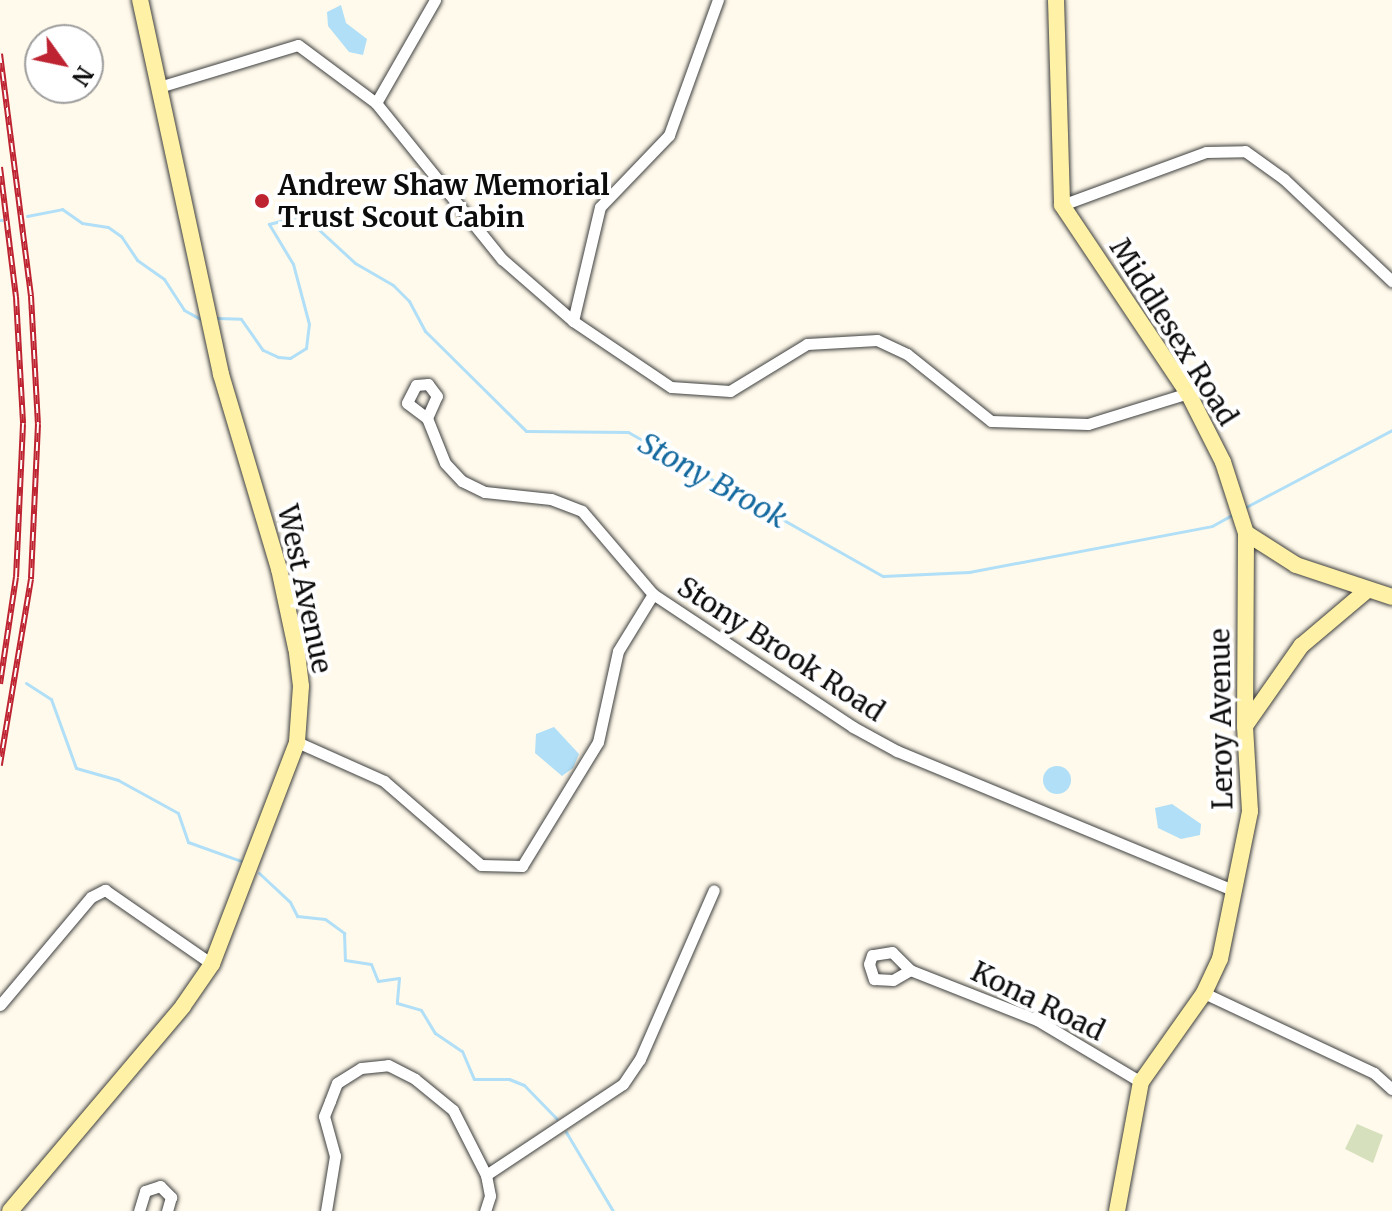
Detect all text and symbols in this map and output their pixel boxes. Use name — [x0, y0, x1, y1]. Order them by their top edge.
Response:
north arrow — [24, 24, 104, 104]
text: N — [66, 61, 99, 91]
place label: Andrew Shaw Memorial Trust Scout Cabin — [278, 168, 610, 234]
marker: Andrew Shaw Memorial Trust Scout Cabin — [253, 192, 271, 210]
street label: Middlesex Road — [1103, 232, 1245, 432]
water label: Stony Brook — [633, 425, 793, 535]
street label: West Avenue — [271, 502, 339, 676]
street label: Stony Brook Road — [671, 570, 891, 728]
street label: Leroy Avenue — [1203, 628, 1239, 810]
street label: Kona Road — [966, 954, 1110, 1048]

